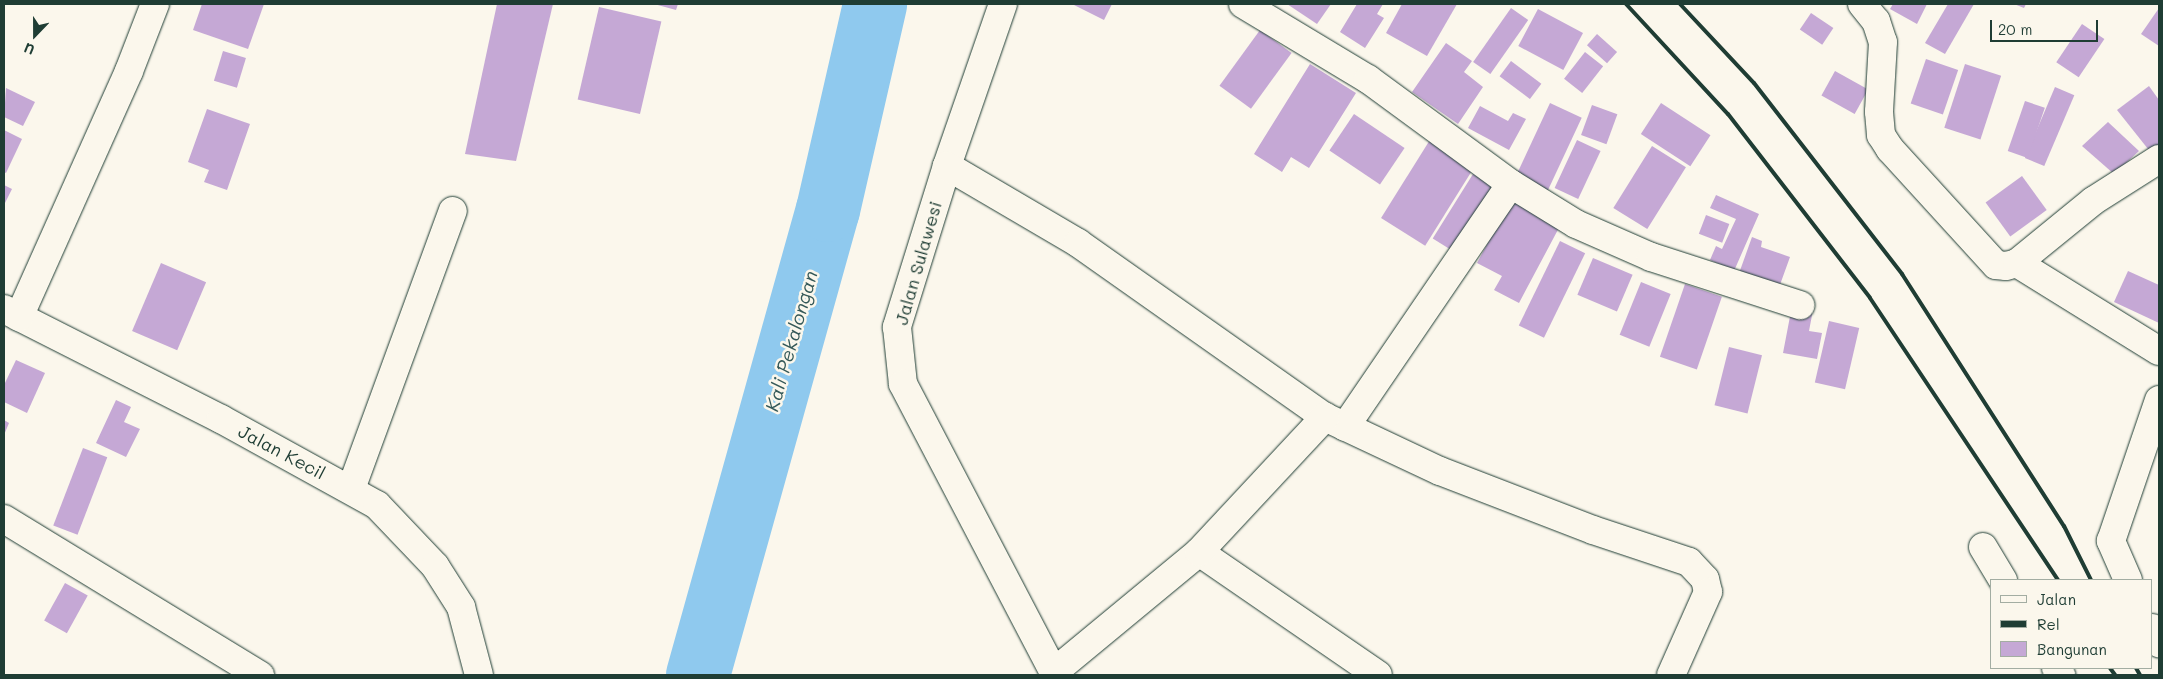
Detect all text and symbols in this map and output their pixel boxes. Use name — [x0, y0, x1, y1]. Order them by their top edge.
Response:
north arrow — [10, 10, 60, 60]
scale bar — [1993, 10, 2100, 42]
text: 20 m — [1998, 19, 2032, 39]
text: U — [21, 39, 37, 60]
street label: Jalan Sulawesi — [890, 199, 946, 327]
water label: Kali Pekalongan — [760, 268, 822, 414]
street label: Jalan Kecil — [235, 420, 329, 484]
legend — [1990, 579, 2153, 669]
text: Jalan — [2037, 589, 2076, 609]
text: Rel — [2037, 614, 2060, 634]
text: Bangunan — [2037, 639, 2107, 659]

